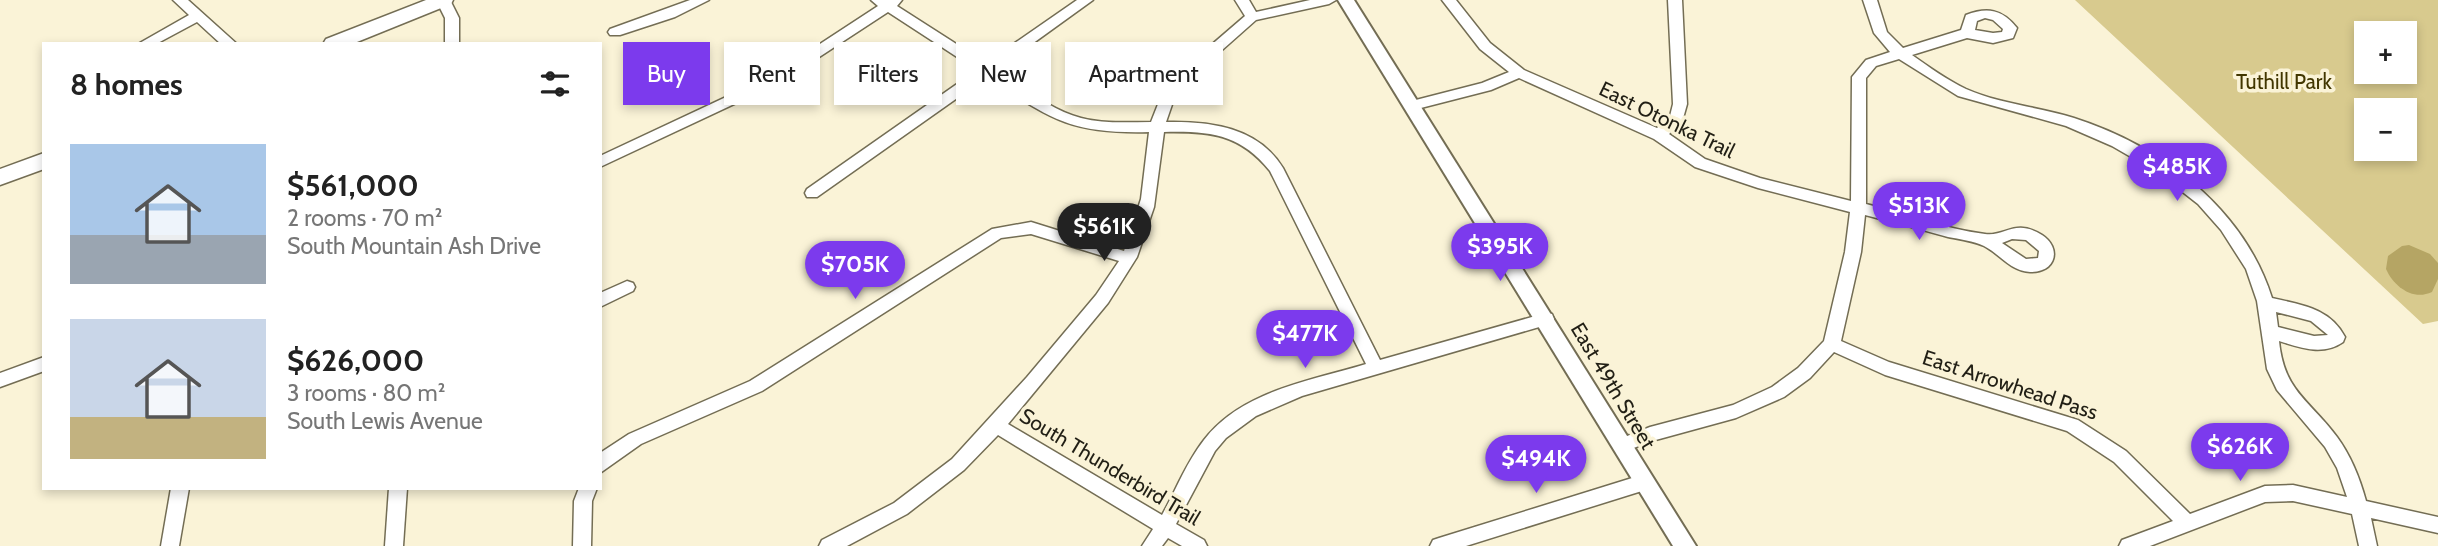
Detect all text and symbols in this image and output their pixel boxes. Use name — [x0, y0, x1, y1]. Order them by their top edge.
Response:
map controls — [2354, 21, 2417, 161]
button: + — [2354, 21, 2417, 84]
chip: Buy — [623, 42, 710, 105]
chip: Rent — [724, 42, 820, 105]
chip: Filters — [834, 42, 942, 105]
chip: New — [956, 42, 1051, 105]
chip: Apartment — [1065, 42, 1223, 105]
icon: filters — [536, 65, 574, 103]
text: 8 homes — [70, 66, 183, 103]
park label: Tuthill Park — [2236, 69, 2332, 94]
street label: East Otonka Trail — [1595, 76, 1739, 163]
button: − — [2354, 98, 2417, 161]
pin: $485K — [2128, 144, 2226, 203]
text: $485K — [2143, 152, 2211, 180]
text: $561,000 — [287, 167, 419, 204]
icon: home — [126, 172, 210, 256]
pin: $513K — [1870, 182, 1968, 242]
text: $513K — [1889, 191, 1950, 219]
text: 2 rooms · 70 m² — [287, 204, 442, 232]
pin: $561K — [1055, 204, 1153, 263]
text: $561K — [1073, 212, 1135, 240]
pin: $395K — [1451, 224, 1549, 283]
text: South Mountain Ash Drive — [287, 232, 541, 260]
text: $395K — [1467, 232, 1533, 260]
pin: $705K — [806, 242, 904, 301]
text: $705K — [821, 250, 889, 278]
pin: $477K — [1256, 310, 1354, 370]
street label: East 49th Street — [1566, 318, 1661, 454]
text: $477K — [1272, 319, 1338, 347]
text: $626,000 — [287, 342, 424, 379]
street label: East Arrowhead Pass — [1919, 344, 2101, 425]
icon: home — [126, 347, 210, 431]
text: 3 rooms · 80 m² — [287, 379, 445, 407]
street label: South Thunderbird Trail — [1015, 403, 1205, 530]
text: South Lewis Avenue — [287, 407, 483, 435]
pin: $626K — [2191, 424, 2289, 483]
text: $626K — [2207, 432, 2273, 460]
pin: $494K — [1487, 435, 1585, 495]
text: $494K — [1501, 444, 1571, 472]

